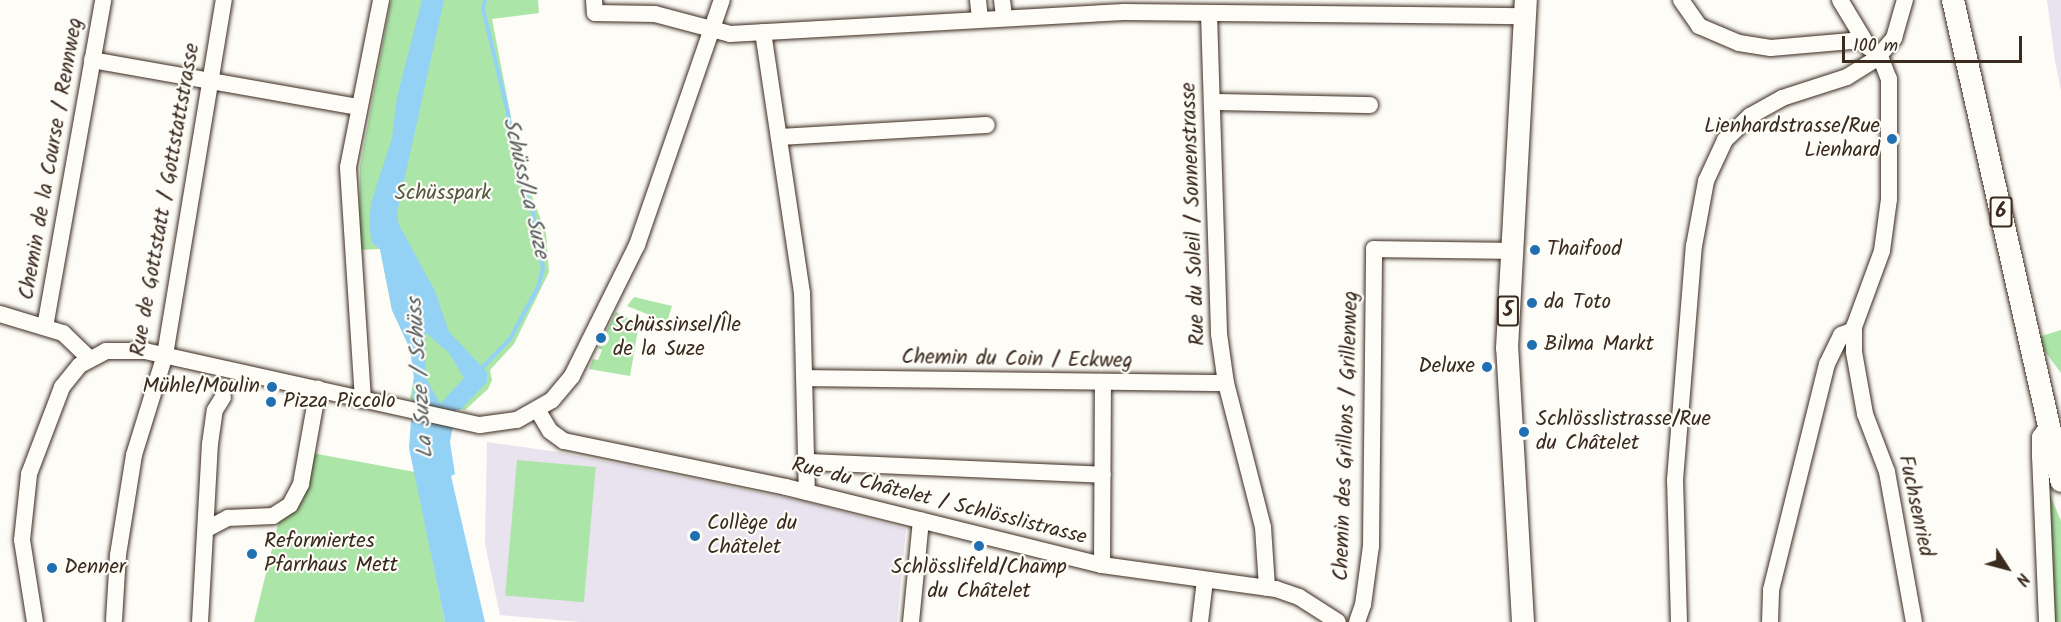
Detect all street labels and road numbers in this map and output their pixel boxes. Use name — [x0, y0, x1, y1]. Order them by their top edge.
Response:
street label: Chemin de la Course / Rennweg — [15, 16, 89, 302]
street label: Rue de Gottstatt / Gottstattstrasse — [126, 41, 206, 359]
street label: Rue du Soleil / Sonnenstrasse — [1177, 82, 1211, 346]
road number: 6 — [1989, 195, 2013, 229]
street label: Chemin des Grillons / Grillenweg — [1329, 291, 1365, 581]
road number: 5 — [1496, 294, 1520, 328]
street label: Chemin du Coin / Eckweg — [901, 345, 1133, 375]
street label: Rue du Châtelet / Schlösslistrasse — [789, 453, 1089, 551]
street label: Fuchsenried — [1892, 453, 1938, 559]

